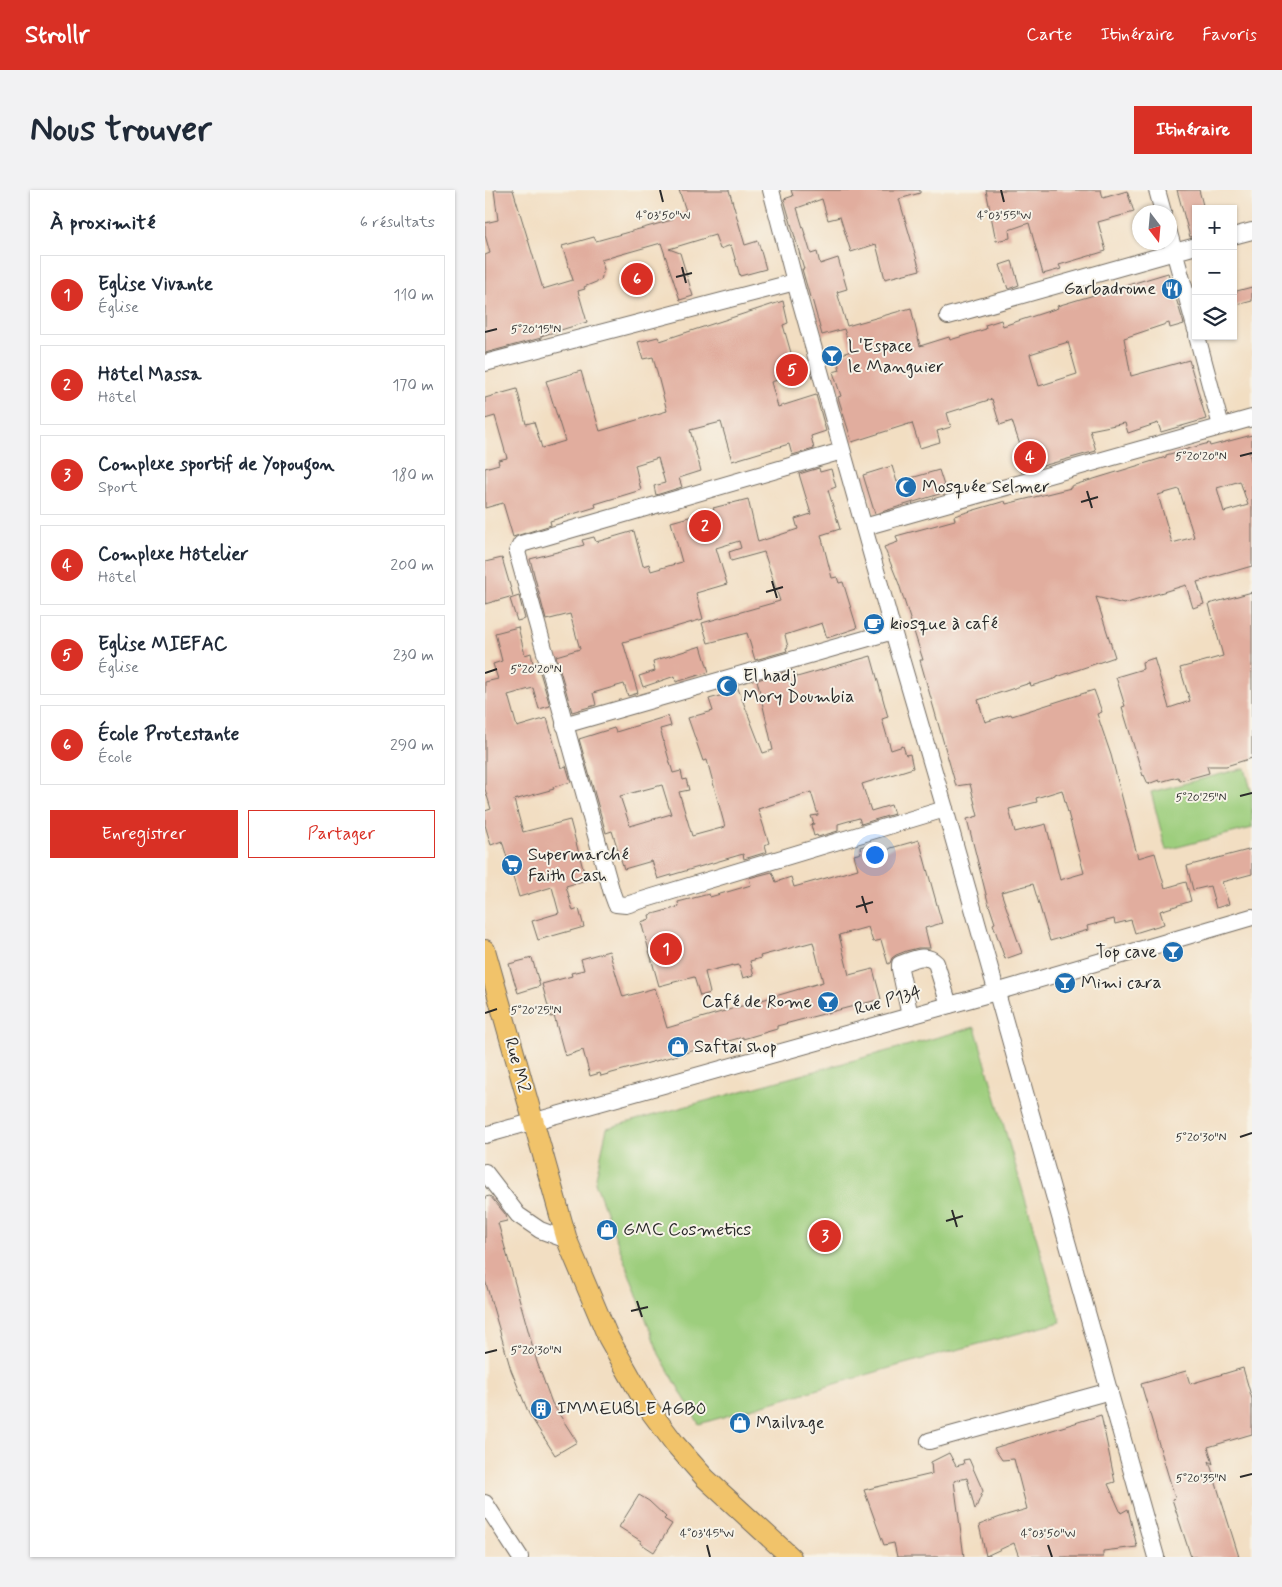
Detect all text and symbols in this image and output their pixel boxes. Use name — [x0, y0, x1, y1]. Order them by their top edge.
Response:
text: Strollr — [25, 20, 89, 51]
text: Carte — [1026, 23, 1072, 47]
text: Itinéraire — [1100, 23, 1174, 47]
text: Favoris — [1202, 23, 1257, 47]
button: Itinéraire — [1134, 106, 1252, 154]
text: Nous trouver — [30, 107, 212, 153]
north arrow — [1132, 205, 1177, 250]
map controls — [1192, 205, 1237, 340]
button: + — [1192, 205, 1237, 250]
text: 4°03'50"W — [636, 208, 690, 224]
text: 4°03'55"W — [977, 208, 1031, 224]
text: À proximité — [50, 209, 156, 237]
text: 6 résultats — [360, 212, 435, 233]
button: − — [1192, 250, 1237, 295]
pin: 6 — [621, 260, 653, 298]
text: Eglise Vivante — [98, 272, 213, 297]
place label: Garbadrome — [1064, 277, 1156, 301]
restaurant icon: Garbadrome — [1160, 277, 1184, 301]
text: 1 — [63, 285, 71, 306]
text: 110 m — [393, 285, 434, 306]
button: layers — [1192, 295, 1237, 340]
text: Église — [98, 297, 139, 318]
text: 5°20'15"N — [511, 322, 561, 338]
place label: L'Espace le Manguier — [848, 334, 944, 379]
bar icon: L'Espace le Manguier — [820, 344, 844, 368]
pin: 5 — [776, 351, 808, 389]
text: Hôtel Massa — [98, 362, 201, 387]
text: 2 — [63, 375, 71, 396]
text: 170 m — [392, 375, 434, 396]
text: Hôtel — [98, 387, 136, 408]
pin: 4 — [1014, 438, 1046, 476]
text: 5°20'20"N — [1175, 449, 1227, 465]
text: Complexe sportif de Yopougon — [98, 452, 334, 477]
text: 3 — [63, 465, 71, 486]
text: 180 m — [391, 465, 434, 486]
mosque icon: Mosquée Selmer — [894, 475, 918, 499]
place label: Mosquée Selmer — [922, 475, 1050, 499]
text: Sport — [98, 477, 138, 498]
pin: 2 — [689, 507, 721, 545]
text: Complexe Hôtelier — [98, 542, 249, 567]
text: 4 — [62, 555, 72, 576]
text: 200 m — [390, 555, 434, 576]
text: Hôtel — [98, 567, 136, 588]
cafe icon: kiosque à café — [862, 612, 886, 636]
place label: kiosque à café — [890, 612, 998, 636]
text: Eglise MIEFAC — [98, 632, 227, 657]
text: 5 — [62, 645, 72, 666]
text: 230 m — [393, 645, 434, 666]
text: Église — [98, 657, 139, 678]
text: 5°20'20"N — [510, 662, 562, 678]
place label: El hadj Mory Doumbia — [743, 664, 855, 709]
mosque icon: El hadj Mory Doumbia — [715, 674, 739, 698]
text: École Protestante — [98, 722, 239, 747]
text: 6 — [63, 735, 71, 756]
text: 290 m — [390, 735, 434, 756]
text: École — [98, 747, 132, 768]
text: 5°20'25"N — [1175, 790, 1227, 806]
button: Enregistrer — [50, 810, 238, 858]
button: Partager — [248, 810, 435, 858]
your location — [862, 842, 888, 868]
place label: Supermarché Faith Cash — [528, 843, 629, 888]
supermarket icon: Supermarché Faith Cash — [500, 853, 524, 877]
pin: 1 — [650, 930, 682, 968]
place label: Top cave — [1096, 940, 1157, 964]
bar icon: Top cave — [1161, 940, 1185, 964]
bar icon: Mimi cara — [1053, 971, 1077, 995]
place label: Mimi cara — [1081, 971, 1162, 995]
street label: Rue P134 — [852, 980, 925, 1021]
place label: Café de Rome — [702, 990, 812, 1014]
bar icon: Café de Rome — [816, 990, 840, 1014]
text: 5°20'25"N — [510, 1003, 562, 1019]
street label: Rue M2 — [498, 1035, 536, 1095]
shop icon: Saftai shop — [666, 1035, 690, 1059]
place label: Saftai shop — [694, 1035, 777, 1059]
text: 5°20'30"N — [1175, 1130, 1227, 1146]
pin: 3 — [809, 1217, 841, 1255]
shop icon: GMC Cosmetics — [595, 1218, 619, 1242]
place label: GMC Cosmetics — [623, 1218, 751, 1242]
text: 5°20'30"N — [510, 1343, 562, 1359]
building icon: IMMEUBLE AGBO — [529, 1397, 553, 1421]
place label: IMMEUBLE AGBO — [557, 1397, 706, 1421]
shop icon: Mailvage — [728, 1411, 752, 1435]
place label: Mailvage — [756, 1411, 825, 1435]
text: 5°20'35"N — [1176, 1471, 1226, 1487]
text: 4°03'45"W — [680, 1526, 734, 1542]
text: 4°03'50"W — [1021, 1526, 1075, 1542]

